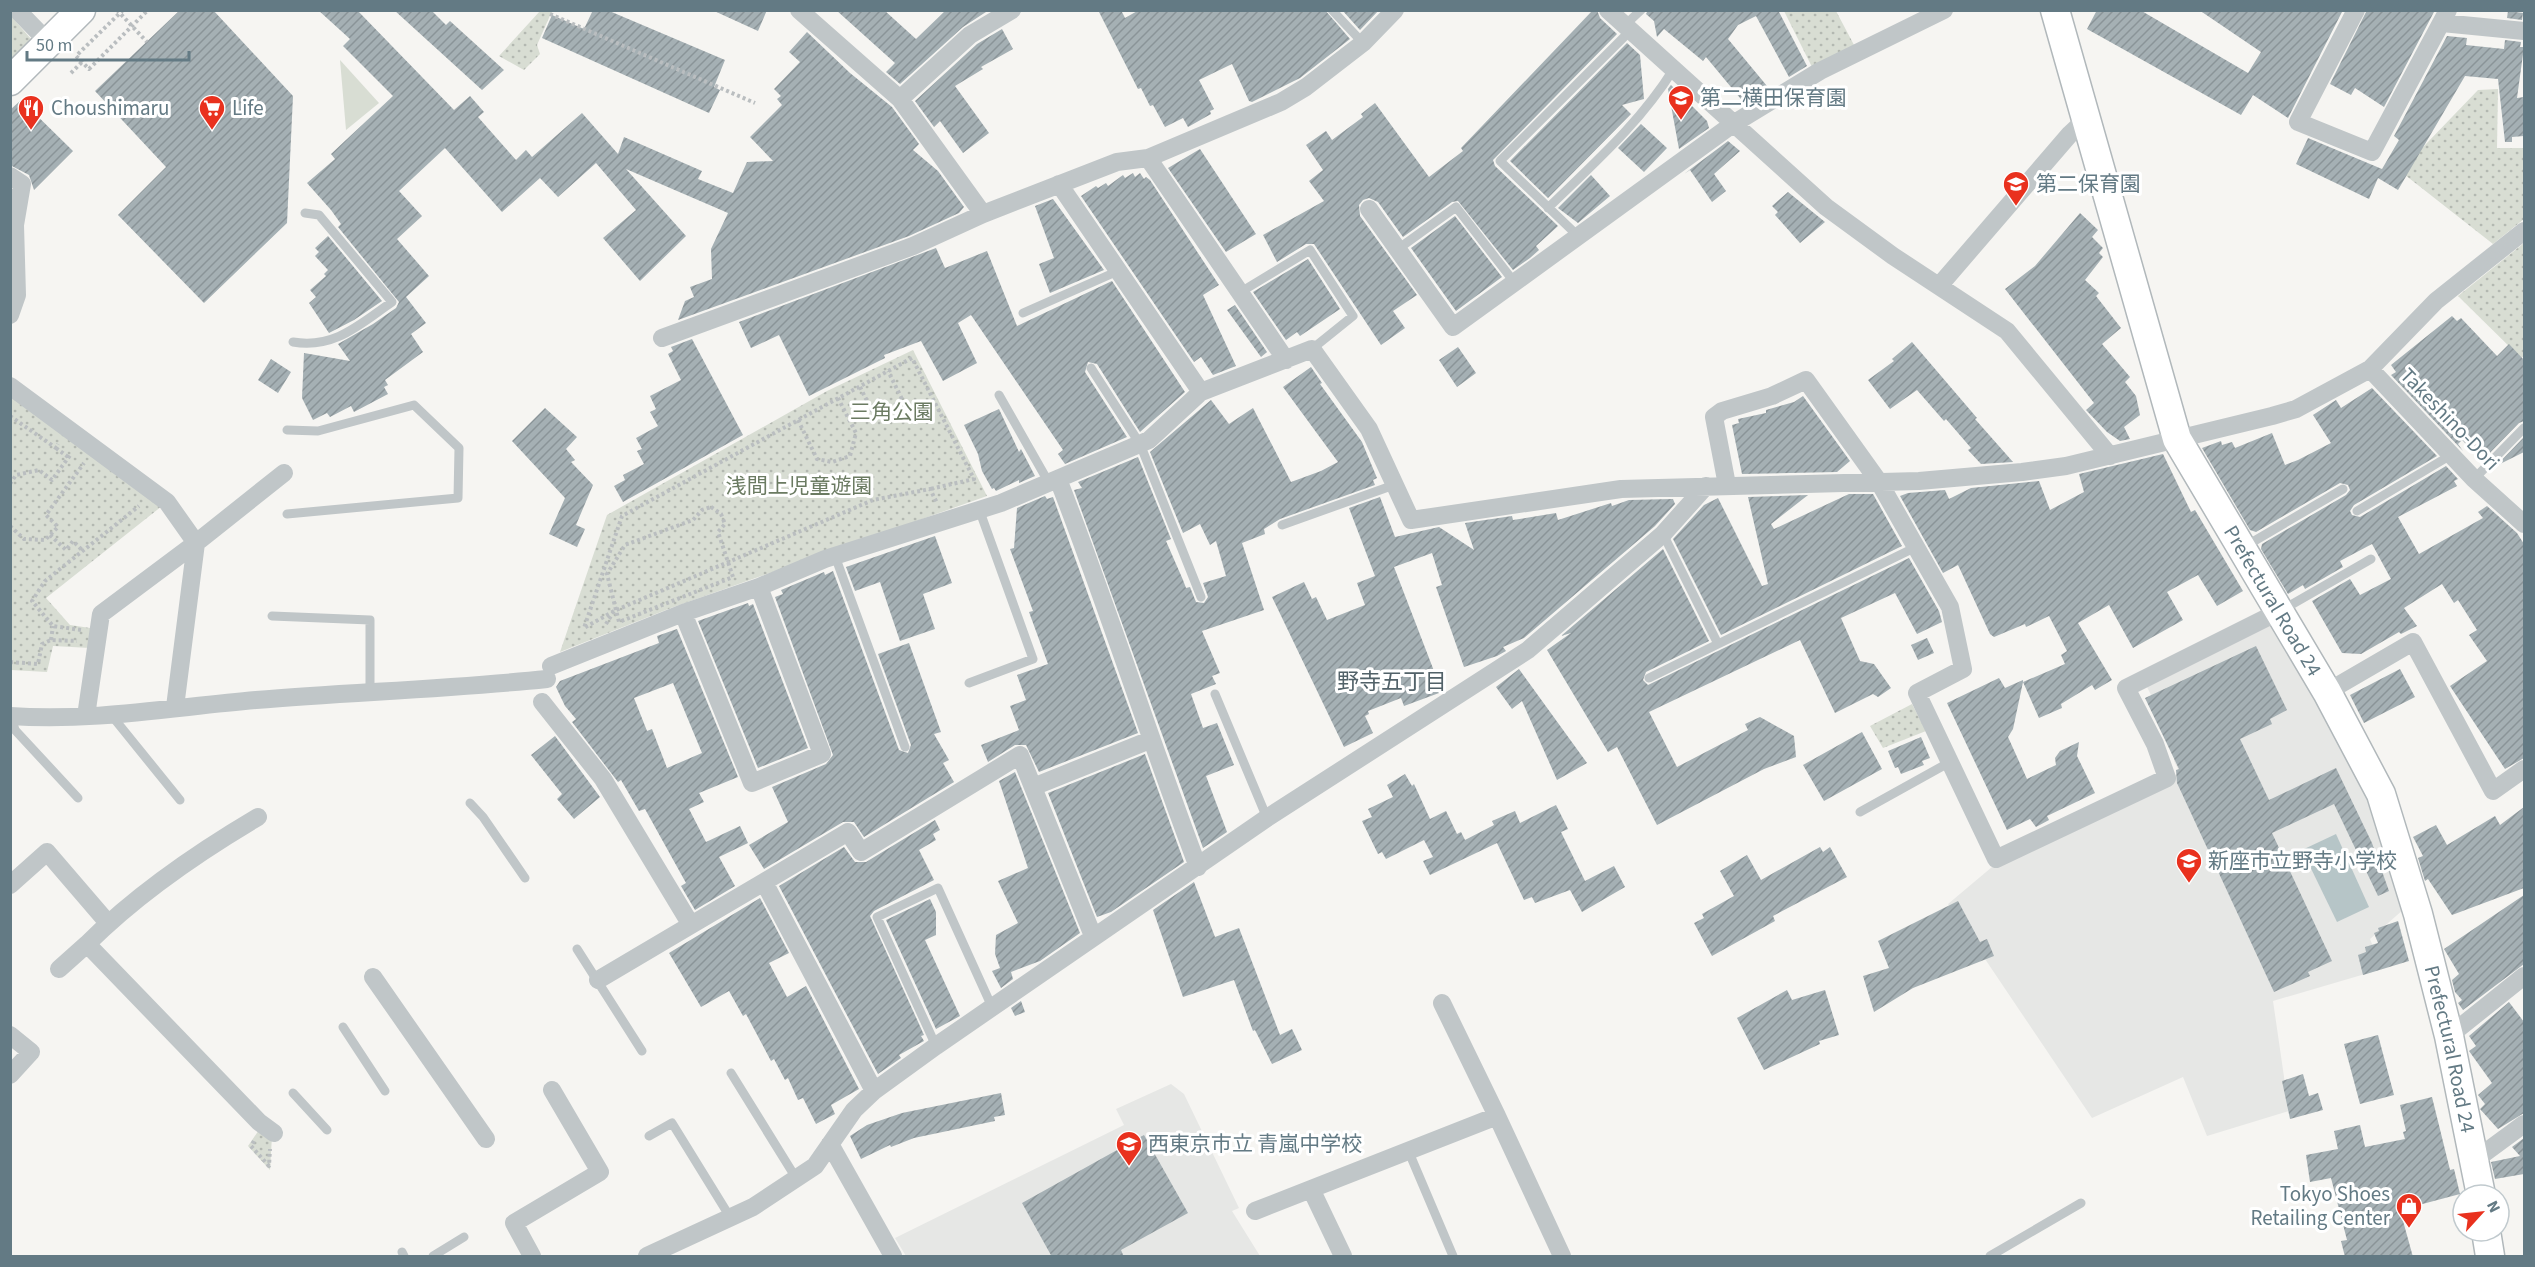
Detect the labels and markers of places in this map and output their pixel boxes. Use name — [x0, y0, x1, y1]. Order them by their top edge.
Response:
school or university icon: 第二横田保育園 — [1666, 83, 1696, 121]
place label: 第二横田保育園 — [1700, 83, 1847, 113]
restaurant icon: Choushimaru — [16, 93, 46, 131]
place label: Choushimaru — [51, 93, 169, 123]
supermarket icon: Life — [197, 93, 227, 131]
place label: Life — [232, 93, 264, 123]
school or university icon: 第二保育園 — [2001, 169, 2031, 207]
place label: 第二保育園 — [2036, 169, 2141, 199]
school or university icon: 新座市立野寺小学校 — [2174, 846, 2204, 884]
place label: 新座市立野寺小学校 — [2208, 846, 2397, 876]
school or university icon: 西東京市立 青嵐中学校 — [1114, 1129, 1144, 1167]
place label: 西東京市立 青嵐中学校 — [1148, 1129, 1362, 1159]
place label: Tokyo Shoes Retailing Center — [2250, 1179, 2391, 1233]
shop icon: Tokyo Shoes Retailing Center — [2394, 1191, 2424, 1229]

